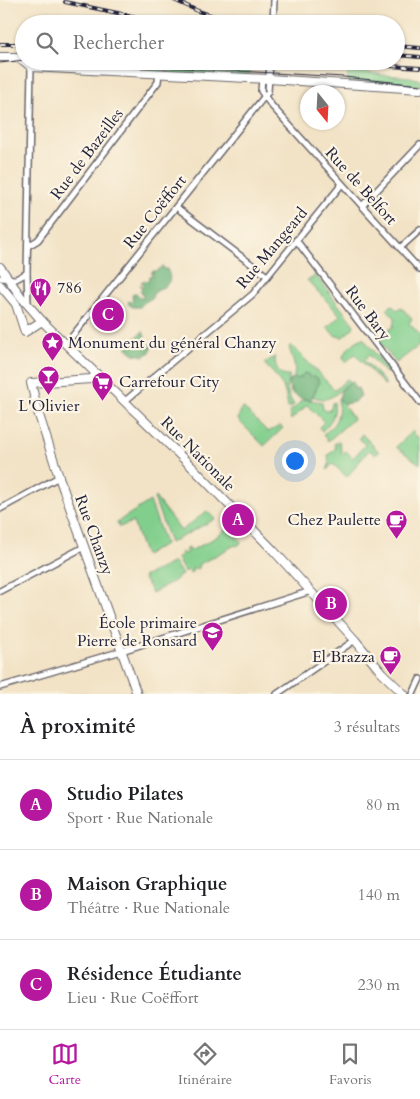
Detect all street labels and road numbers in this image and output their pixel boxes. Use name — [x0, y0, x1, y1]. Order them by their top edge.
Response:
street label: Rue de Bazeilles — [45, 104, 129, 204]
street label: Rue de Belfort — [320, 142, 402, 230]
street label: Rue Coëffort — [119, 171, 191, 253]
street label: Rue Mangeard — [231, 202, 313, 293]
street label: Rue Bary — [340, 281, 396, 345]
street label: Rue Nationale — [156, 412, 240, 496]
street label: Rue Chanzy — [69, 492, 119, 579]

